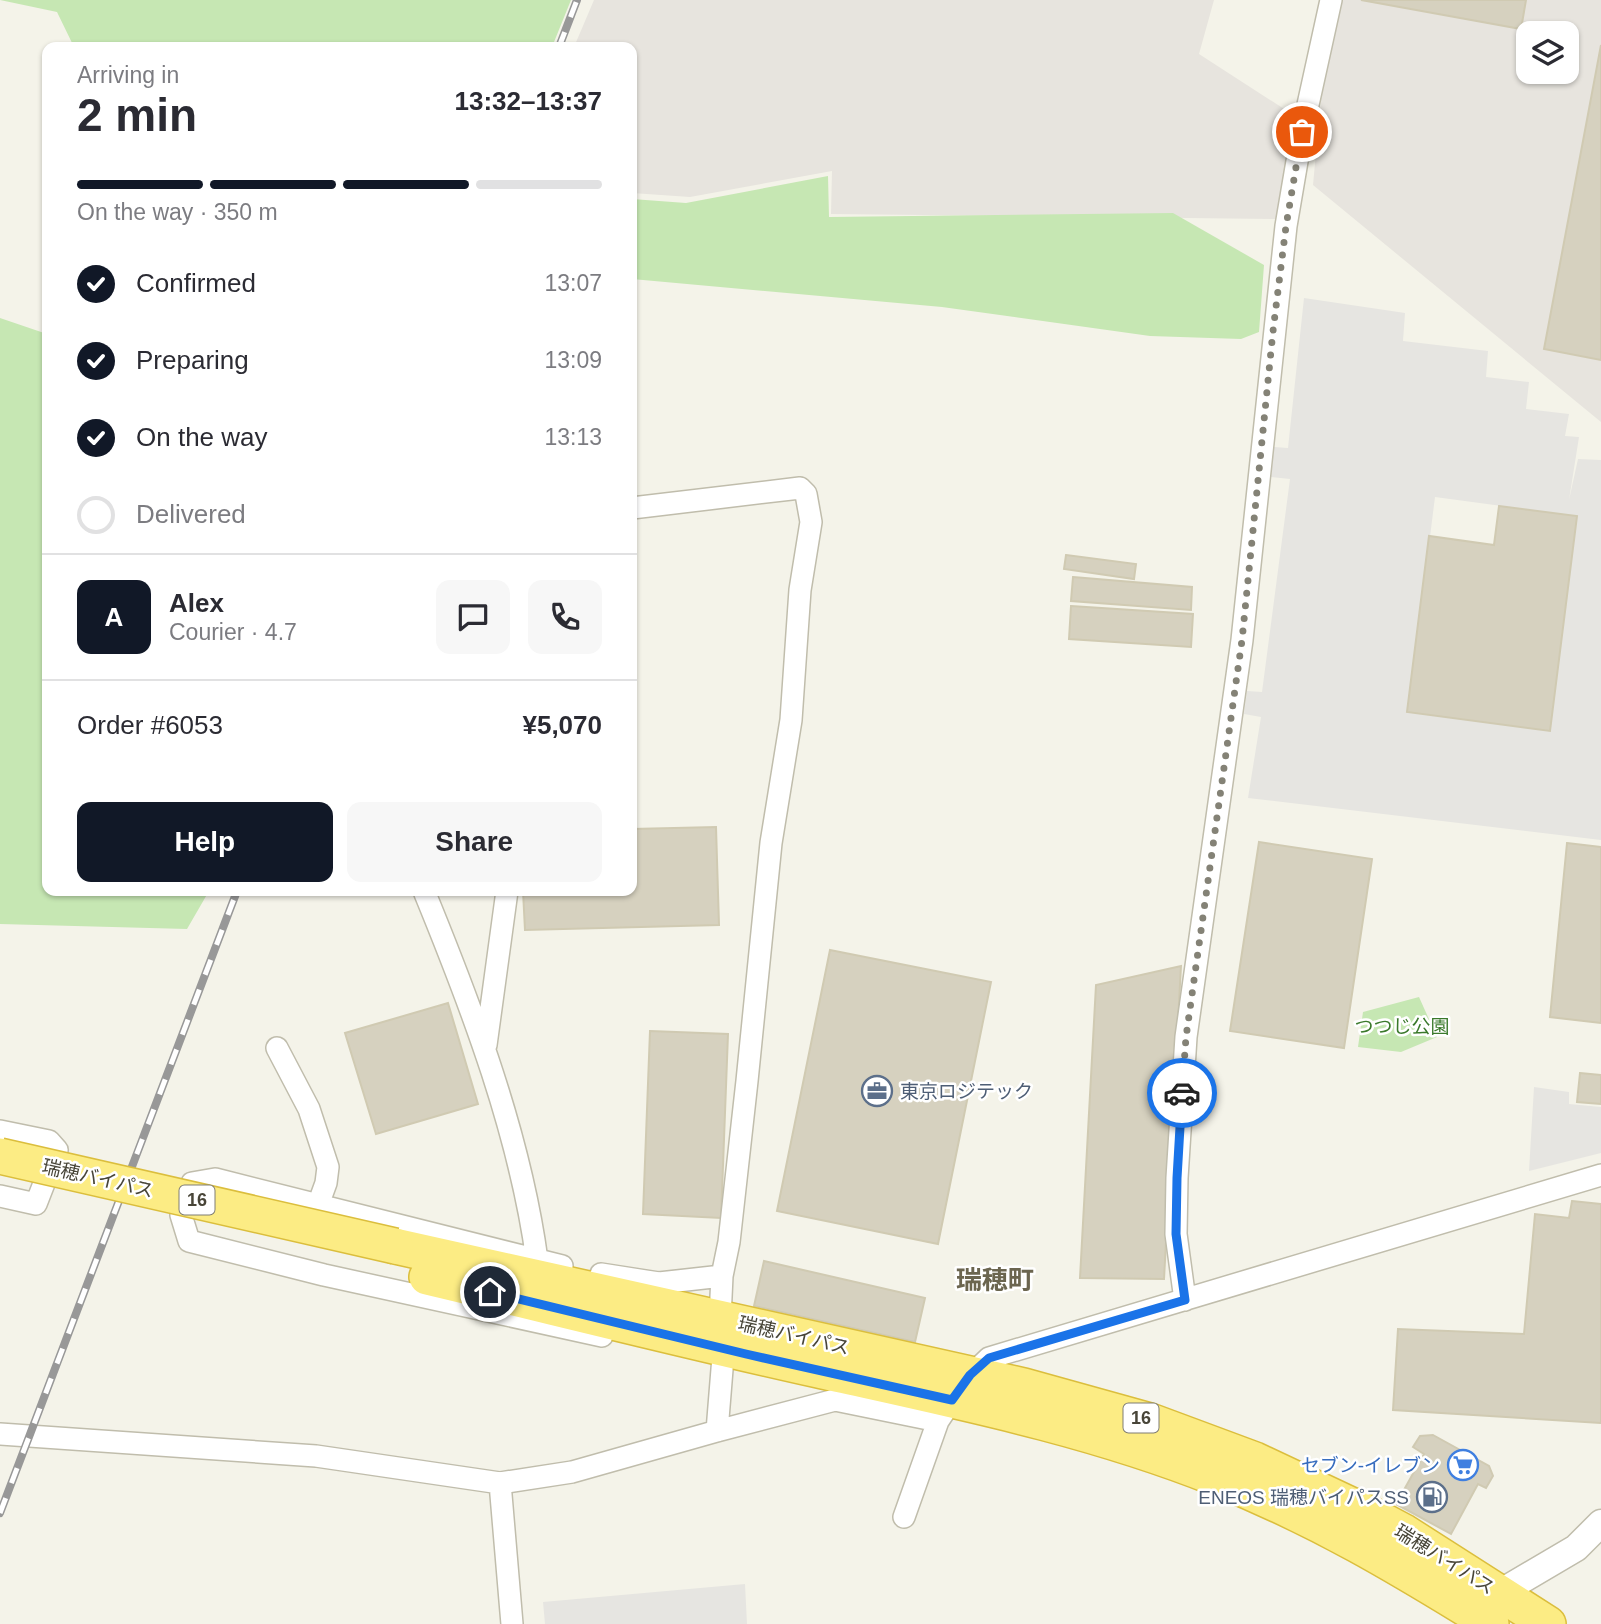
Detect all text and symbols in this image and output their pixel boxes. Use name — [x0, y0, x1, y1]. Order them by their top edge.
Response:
map controls — [1516, 21, 1579, 84]
button: layers — [1516, 21, 1579, 84]
text: Arriving in — [77, 62, 179, 88]
text: 13:32–13:37 — [455, 86, 602, 116]
text: 2 min — [77, 89, 197, 141]
pin — [1272, 102, 1332, 162]
icon: bag — [1283, 113, 1321, 151]
text: On the way · 350 m — [77, 199, 278, 225]
icon: check — [77, 265, 115, 303]
text: Confirmed — [136, 268, 256, 298]
text: 13:07 — [544, 270, 602, 296]
icon: check — [77, 342, 115, 380]
text: Preparing — [136, 345, 249, 375]
text: 13:09 — [544, 347, 602, 373]
icon: check — [77, 419, 115, 457]
text: On the way — [136, 422, 268, 452]
text: 13:13 — [544, 424, 602, 450]
text: Delivered — [136, 499, 246, 529]
button: chat — [436, 580, 510, 654]
button: phone — [528, 580, 602, 654]
text: Alex — [169, 588, 224, 618]
text: A — [105, 602, 123, 632]
text: Courier · 4.7 — [169, 619, 297, 645]
text: Order #6053 — [77, 710, 223, 740]
text: ¥5,070 — [522, 710, 602, 740]
button: Help — [77, 802, 333, 882]
button: Share — [347, 802, 602, 882]
park label: つつじ公園 — [1354, 1016, 1450, 1037]
courier — [1147, 1058, 1217, 1128]
office icon: 東京ロジテック — [860, 1074, 894, 1108]
icon: car — [1163, 1074, 1201, 1112]
place label: 東京ロジテック — [900, 1081, 1033, 1102]
street label: 瑞穂バイパス — [40, 1155, 156, 1201]
road number: 16 — [180, 1185, 214, 1214]
pin — [460, 1262, 520, 1322]
district label: 瑞穂町 — [956, 1265, 1034, 1295]
icon: home — [471, 1273, 509, 1311]
street label: 瑞穂バイパス — [736, 1312, 852, 1358]
road number: 16 — [1124, 1404, 1158, 1433]
supermarket icon: セブン-イレブン — [1446, 1448, 1480, 1482]
place label: セブン-イレブン — [1301, 1455, 1440, 1476]
fuel station icon: ENEOS 瑞穂バイパスSS — [1415, 1480, 1449, 1514]
place label: ENEOS 瑞穂バイパスSS — [1198, 1487, 1409, 1508]
street label: 瑞穂バイパス — [1391, 1520, 1498, 1598]

